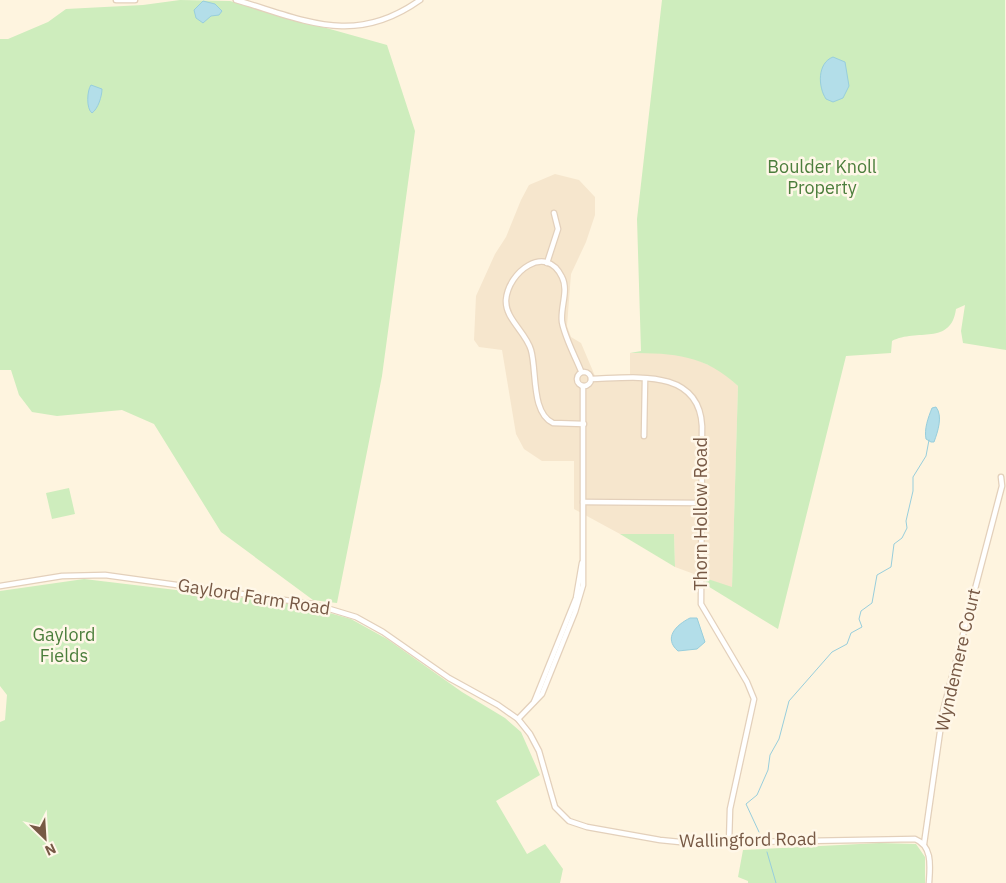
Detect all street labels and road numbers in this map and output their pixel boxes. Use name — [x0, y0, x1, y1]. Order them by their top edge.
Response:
street label: Thorn Hollow Road — [689, 437, 712, 591]
street label: Gaylord Farm Road — [176, 573, 332, 620]
street label: Wyndemere Court — [930, 586, 985, 734]
street label: Wallingford Road — [679, 827, 817, 852]

